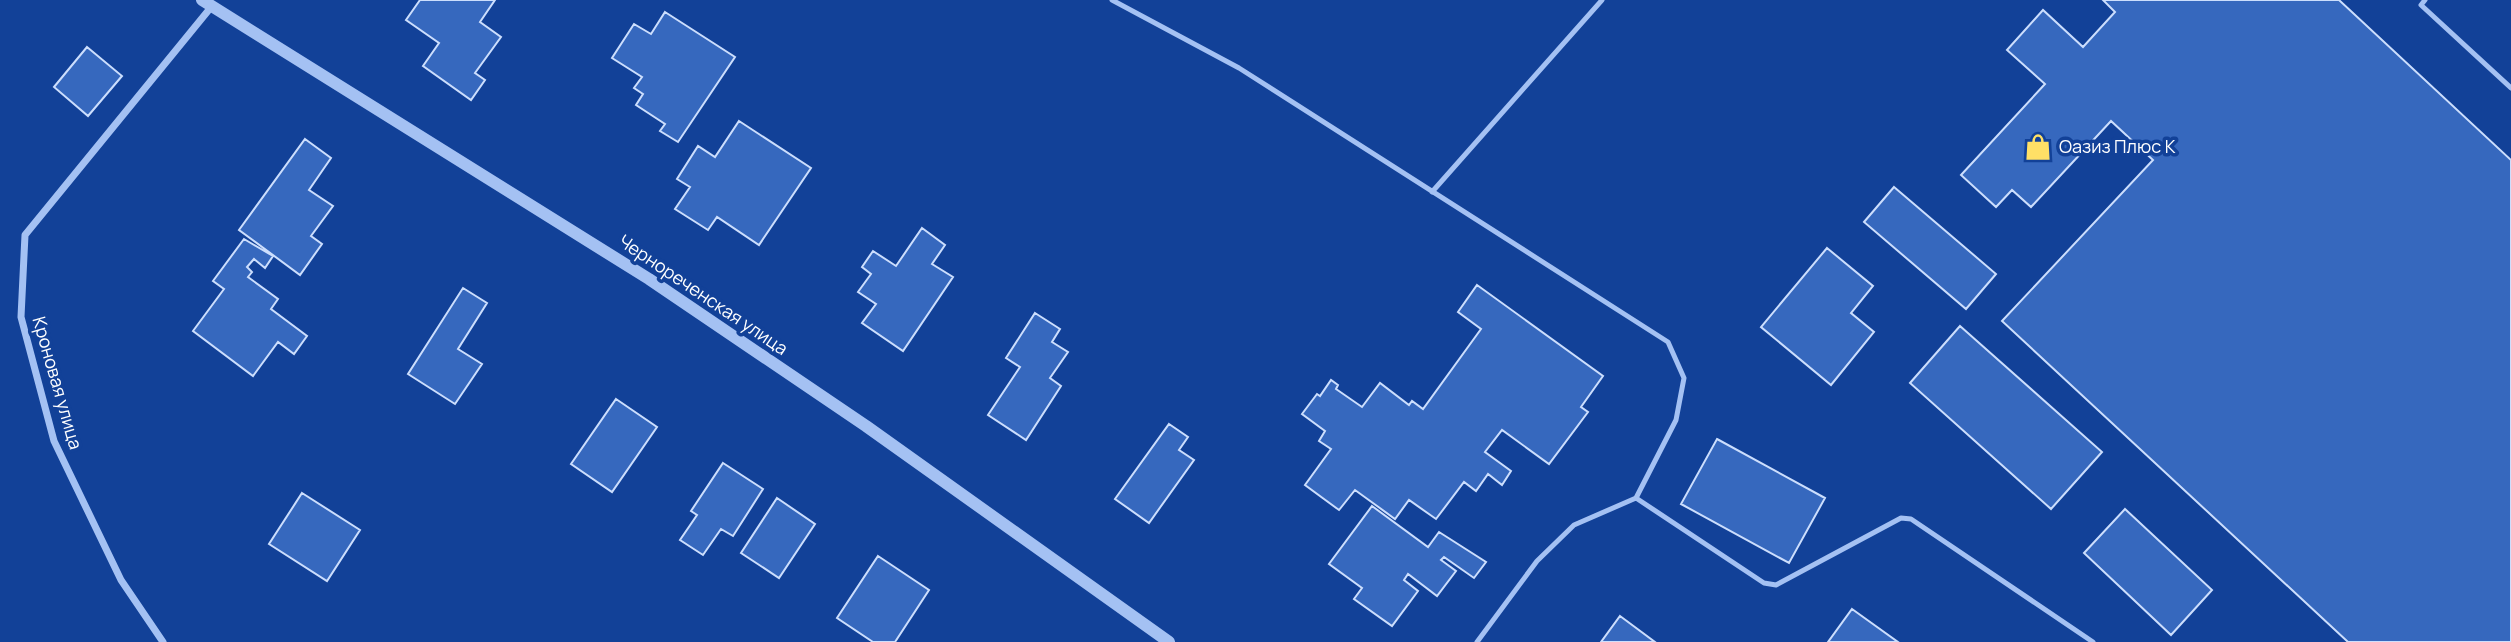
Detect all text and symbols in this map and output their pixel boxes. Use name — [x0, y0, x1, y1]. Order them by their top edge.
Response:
shop icon: Оазиз Плюс К — [2023, 132, 2053, 162]
place label: Оазиз Плюс К — [2059, 134, 2176, 158]
street label: Чернореченская улица — [614, 228, 793, 360]
street label: Кроновая улица — [28, 313, 88, 452]

